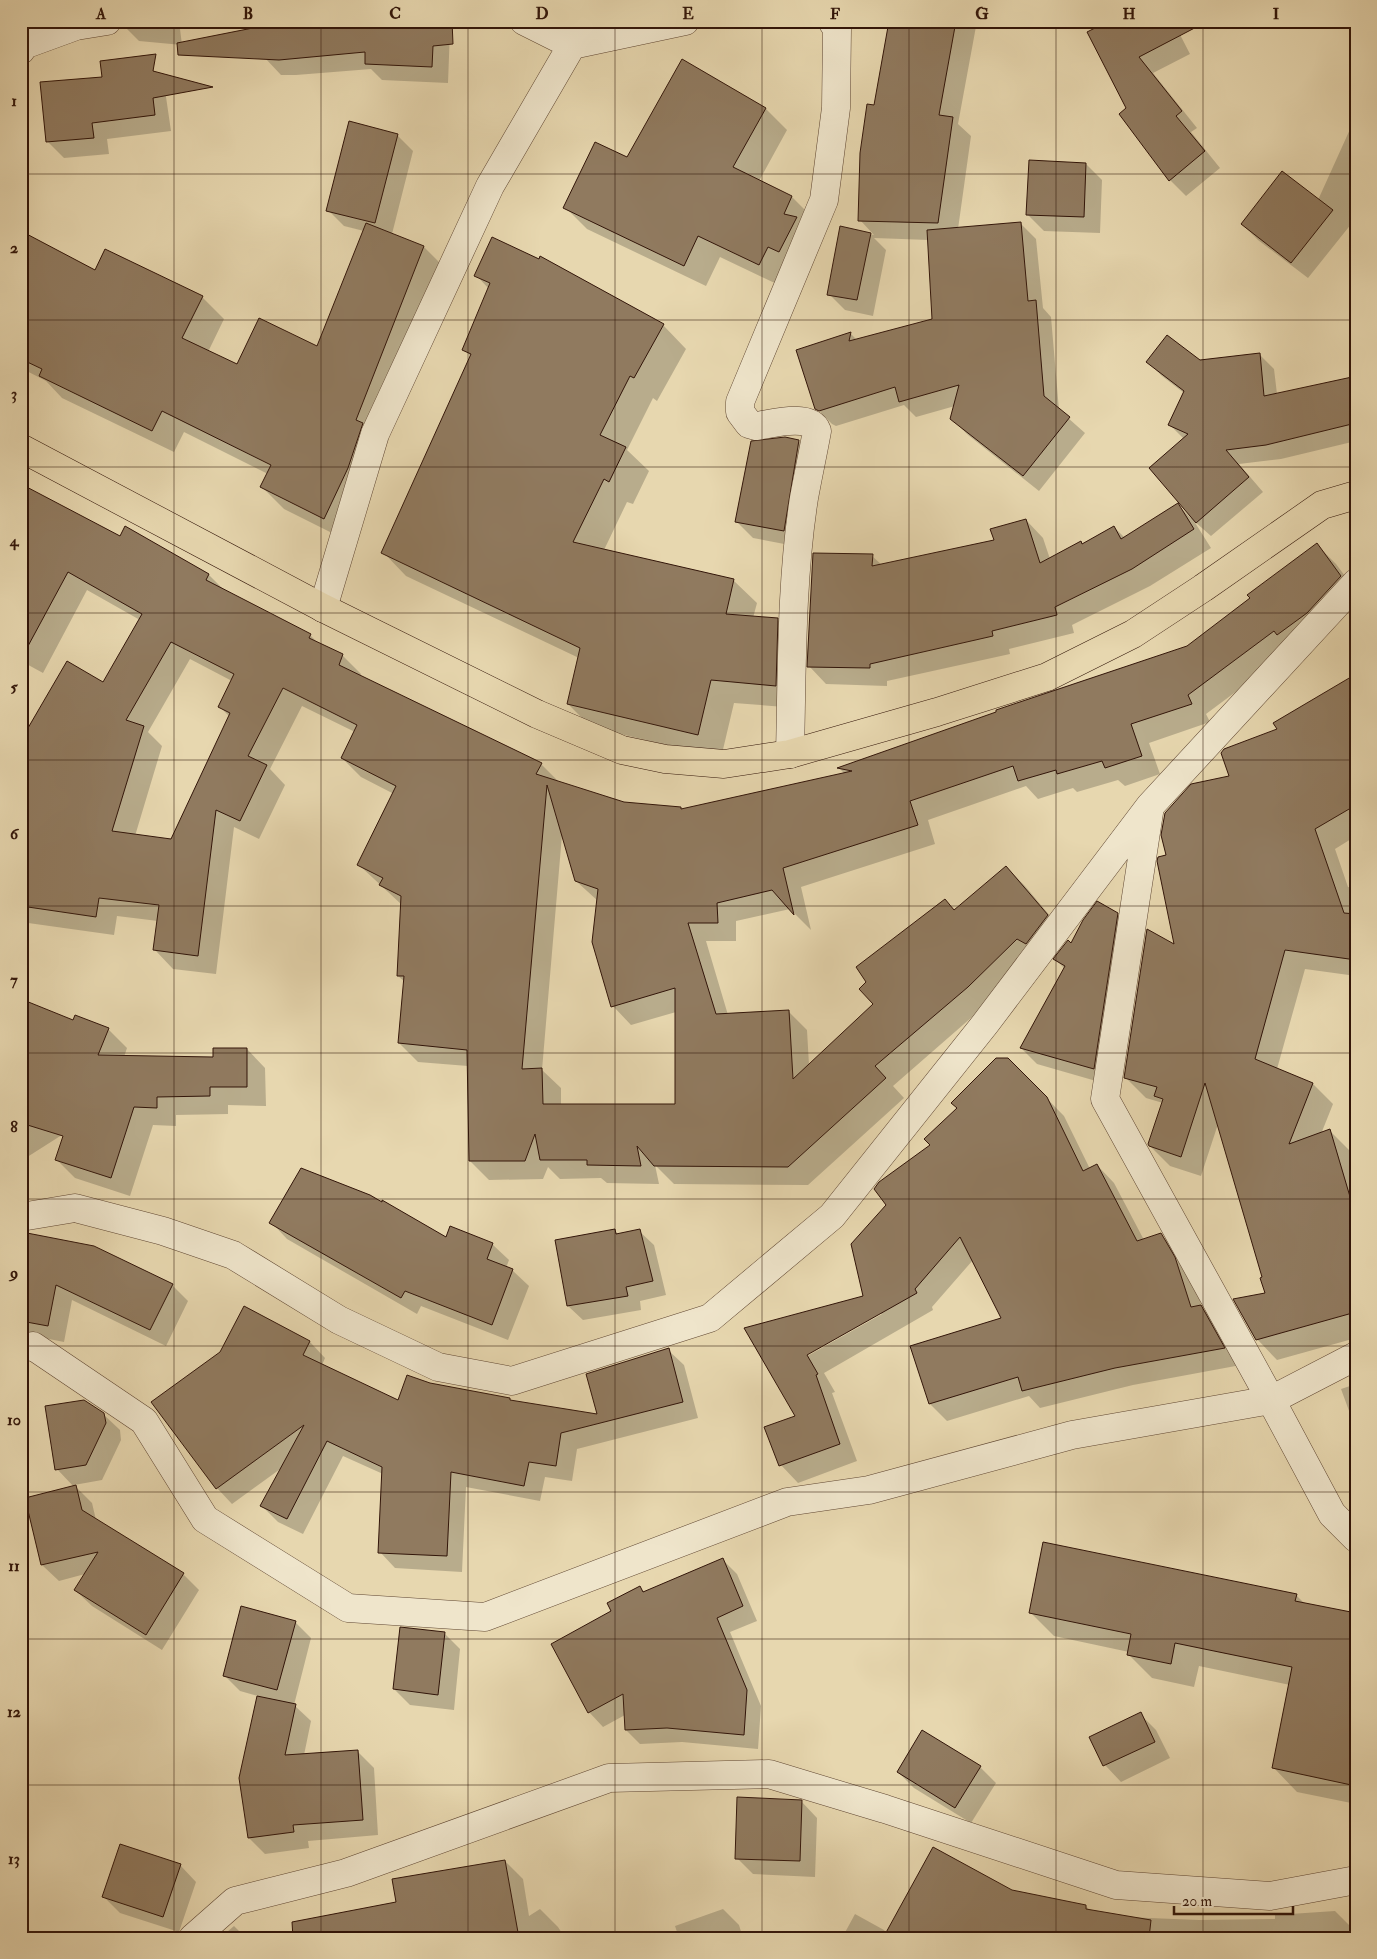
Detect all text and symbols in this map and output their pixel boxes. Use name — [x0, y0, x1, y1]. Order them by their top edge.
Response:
text: A — [95, 4, 107, 24]
text: B — [243, 4, 253, 24]
text: C — [389, 4, 401, 24]
text: D — [535, 4, 549, 24]
text: E — [682, 4, 694, 24]
text: F — [830, 4, 840, 24]
text: G — [975, 4, 989, 24]
text: H — [1122, 4, 1136, 24]
text: I — [1273, 4, 1280, 24]
text: 1 — [11, 91, 17, 111]
text: 2 — [10, 238, 18, 258]
text: 3 — [11, 384, 17, 404]
text: 4 — [9, 531, 20, 551]
text: 5 — [10, 677, 18, 697]
text: 6 — [10, 824, 20, 844]
text: 7 — [10, 970, 18, 990]
text: 8 — [10, 1117, 18, 1137]
text: 9 — [8, 1263, 18, 1283]
text: 10 — [7, 1410, 21, 1430]
text: 11 — [8, 1556, 20, 1576]
text: 12 — [7, 1702, 21, 1722]
text: 13 — [8, 1849, 20, 1869]
scale bar — [1174, 1884, 1293, 1916]
text: 20 m — [1182, 1892, 1212, 1911]

